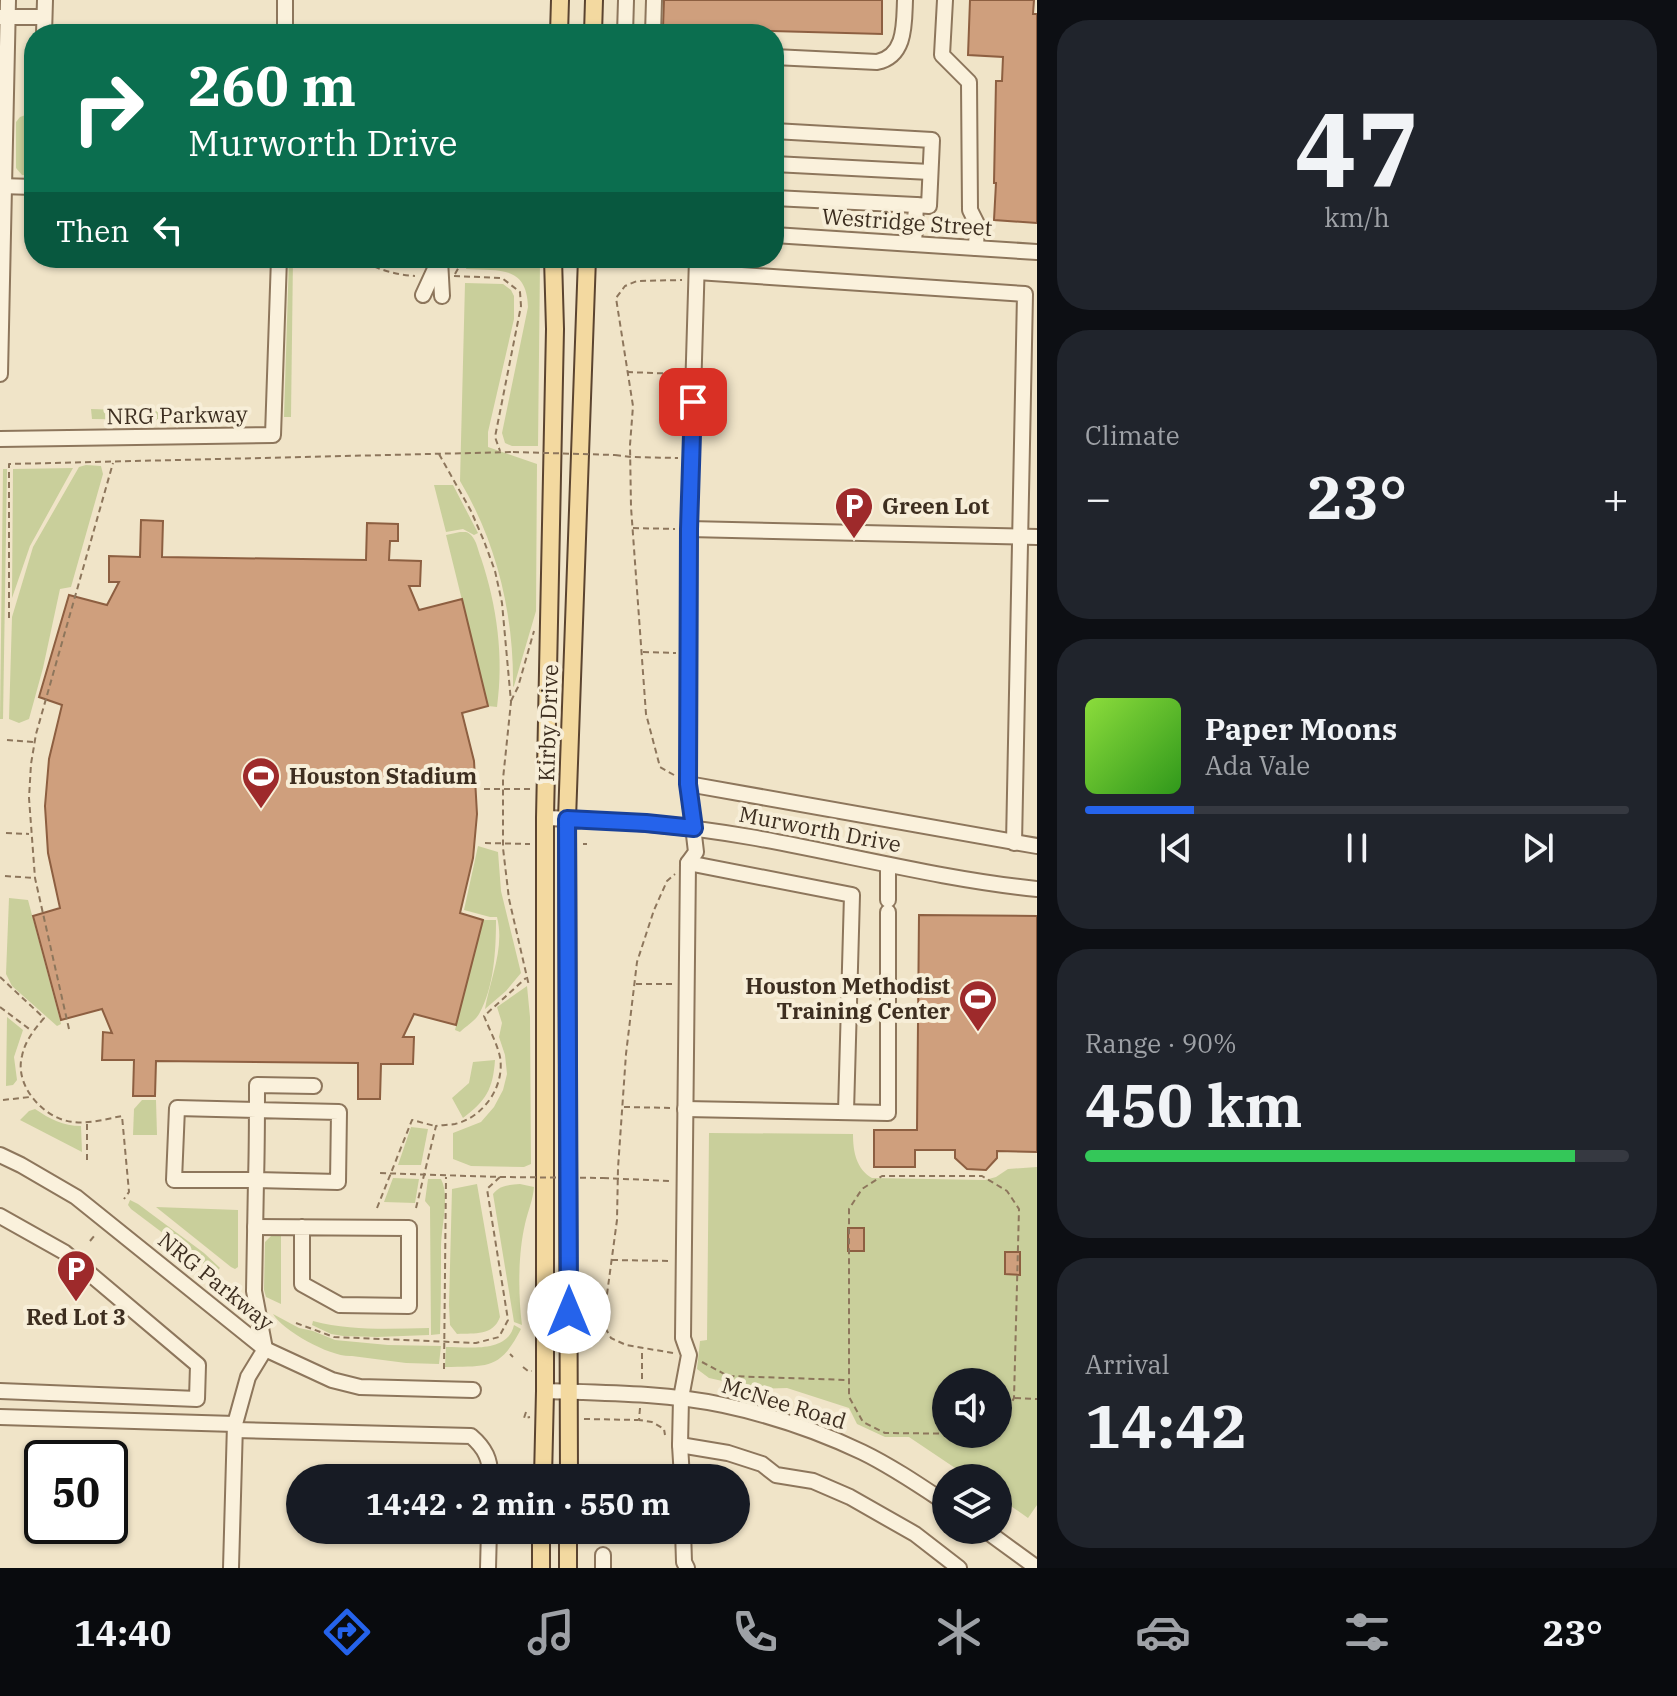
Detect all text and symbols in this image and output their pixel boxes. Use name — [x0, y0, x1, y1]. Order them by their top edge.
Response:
text: 260 m — [188, 49, 356, 121]
icon: right — [56, 56, 160, 160]
text: 47 — [1295, 80, 1419, 216]
text: Murworth Drive — [188, 119, 457, 166]
text: km/h — [1324, 200, 1390, 234]
street label: Westridge Street — [821, 201, 994, 242]
icon: left — [146, 208, 190, 252]
text: Then — [56, 211, 130, 250]
pin — [659, 368, 727, 436]
icon: arrive — [671, 380, 715, 424]
street label: NRG Parkway — [106, 399, 248, 430]
text: Climate — [1085, 418, 1180, 452]
text: 23° — [1307, 457, 1407, 536]
text: − — [1085, 469, 1111, 526]
text: + — [1603, 469, 1629, 526]
parking icon: Green Lot — [833, 485, 875, 540]
place label: Green Lot — [882, 491, 989, 520]
street label: Kirby Drive — [531, 664, 564, 782]
text: Paper Moons — [1205, 709, 1397, 748]
text: Ada Vale — [1205, 748, 1310, 782]
sports icon: Houston Stadium — [240, 755, 282, 810]
place label: Houston Stadium — [289, 761, 477, 790]
street label: Murworth Drive — [737, 799, 904, 858]
icon: previous — [1154, 826, 1198, 870]
icon: pause — [1335, 826, 1379, 870]
icon: next — [1516, 826, 1560, 870]
place label: Houston Methodist Training Center — [745, 971, 950, 1025]
sports icon: Houston Methodist Training Center — [957, 978, 999, 1033]
text: Range · 90% — [1085, 1026, 1237, 1060]
text: 450 km — [1085, 1065, 1303, 1144]
street label: NRG Parkway — [152, 1225, 280, 1336]
parking icon: Red Lot 3 — [55, 1248, 97, 1303]
position arrow — [527, 1270, 611, 1354]
place label: Red Lot 3 — [26, 1302, 126, 1331]
text: Arrival — [1085, 1347, 1170, 1381]
map controls — [932, 1368, 1012, 1544]
button: sound — [932, 1368, 1012, 1448]
street label: McNee Road — [718, 1370, 850, 1435]
text: 14:42 — [1085, 1386, 1247, 1465]
speed limit sign: 50 — [24, 1440, 128, 1544]
button: layers — [932, 1464, 1012, 1544]
text: 14:42 · 2 min · 550 m — [366, 1484, 670, 1523]
icon: directions — [319, 1604, 375, 1660]
icon: music — [523, 1604, 579, 1660]
icon: phone — [727, 1604, 783, 1660]
icon: climate — [931, 1604, 987, 1660]
icon: car — [1135, 1604, 1191, 1660]
icon: filters — [1339, 1604, 1395, 1660]
text: 14:40 — [74, 1609, 171, 1656]
text: 23° — [1543, 1609, 1603, 1656]

